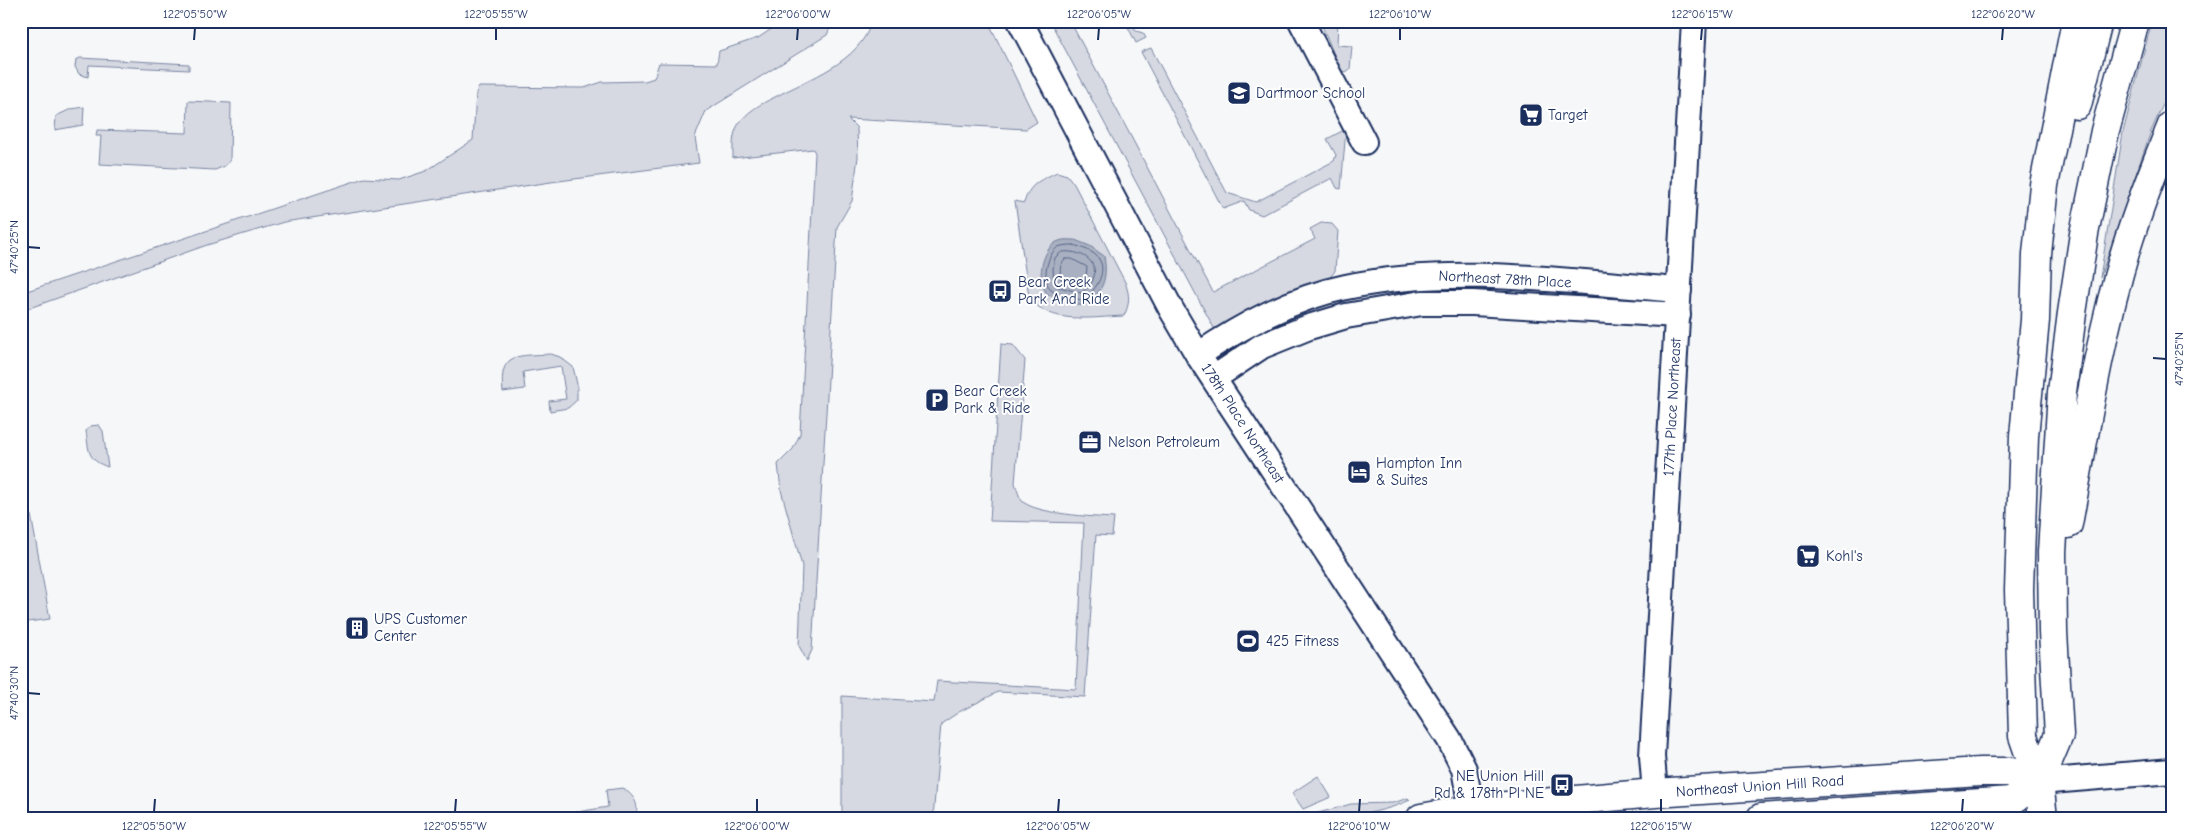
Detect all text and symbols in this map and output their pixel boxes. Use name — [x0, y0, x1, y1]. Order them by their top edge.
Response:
text: 122°05'50"W — [163, 7, 228, 21]
text: 122°05'55"W — [464, 7, 528, 21]
text: 122°06'00"W — [766, 7, 831, 21]
text: 122°06'05"W — [1067, 7, 1132, 21]
text: 122°06'10"W — [1369, 7, 1432, 21]
text: 122°06'15"W — [1671, 7, 1733, 21]
text: 122°06'20"W — [1971, 7, 2035, 21]
school or university icon: Dartmoor School — [1226, 80, 1252, 106]
place label: Dartmoor School — [1256, 84, 1365, 102]
supermarket icon: Target — [1518, 102, 1544, 128]
place label: Target — [1548, 106, 1588, 124]
text: 47°40'25"N — [7, 220, 21, 274]
street label: Northeast 78th Place — [1438, 267, 1572, 291]
place label: Bear Creek Park And Ride — [1018, 273, 1110, 308]
bus stop icon: Bear Creek Park And Ride — [987, 278, 1013, 304]
text: 47°40'25"N — [2172, 332, 2186, 386]
street label: 177th Place Northeast — [1659, 337, 1685, 477]
street label: 178th Place Northeast — [1198, 360, 1289, 487]
place label: Bear Creek Park & Ride — [954, 382, 1031, 417]
parking icon: Bear Creek Park & Ride — [924, 387, 950, 413]
office icon: Nelson Petroleum — [1077, 429, 1103, 455]
place label: Nelson Petroleum — [1108, 433, 1220, 451]
place label: Hampton Inn & Suites — [1376, 454, 1462, 489]
hotel icon: Hampton Inn & Suites — [1346, 459, 1372, 485]
supermarket icon: Kohl's — [1795, 543, 1821, 569]
place label: Kohl's — [1826, 547, 1863, 565]
place label: UPS Customer Center — [374, 610, 467, 645]
building icon: UPS Customer Center — [344, 615, 370, 641]
sports icon: 425 Fitness — [1235, 628, 1261, 654]
place label: 425 Fitness — [1266, 632, 1339, 650]
text: 47°40'30"N — [7, 666, 21, 720]
place label: NE Union Hill Rd & 178th Pl NE — [1434, 767, 1544, 802]
street label: Northeast Union Hill Road — [1675, 771, 1845, 801]
bus stop icon: NE Union Hill Rd & 178th Pl NE — [1549, 772, 1575, 798]
text: 122°05'50"W — [122, 819, 187, 833]
text: 122°05'55"W — [423, 819, 487, 833]
text: 122°06'00"W — [725, 819, 790, 833]
text: 122°06'05"W — [1026, 819, 1091, 833]
text: 122°06'10"W — [1328, 819, 1391, 833]
text: 122°06'15"W — [1630, 819, 1692, 833]
text: 122°06'20"W — [1930, 819, 1994, 833]

